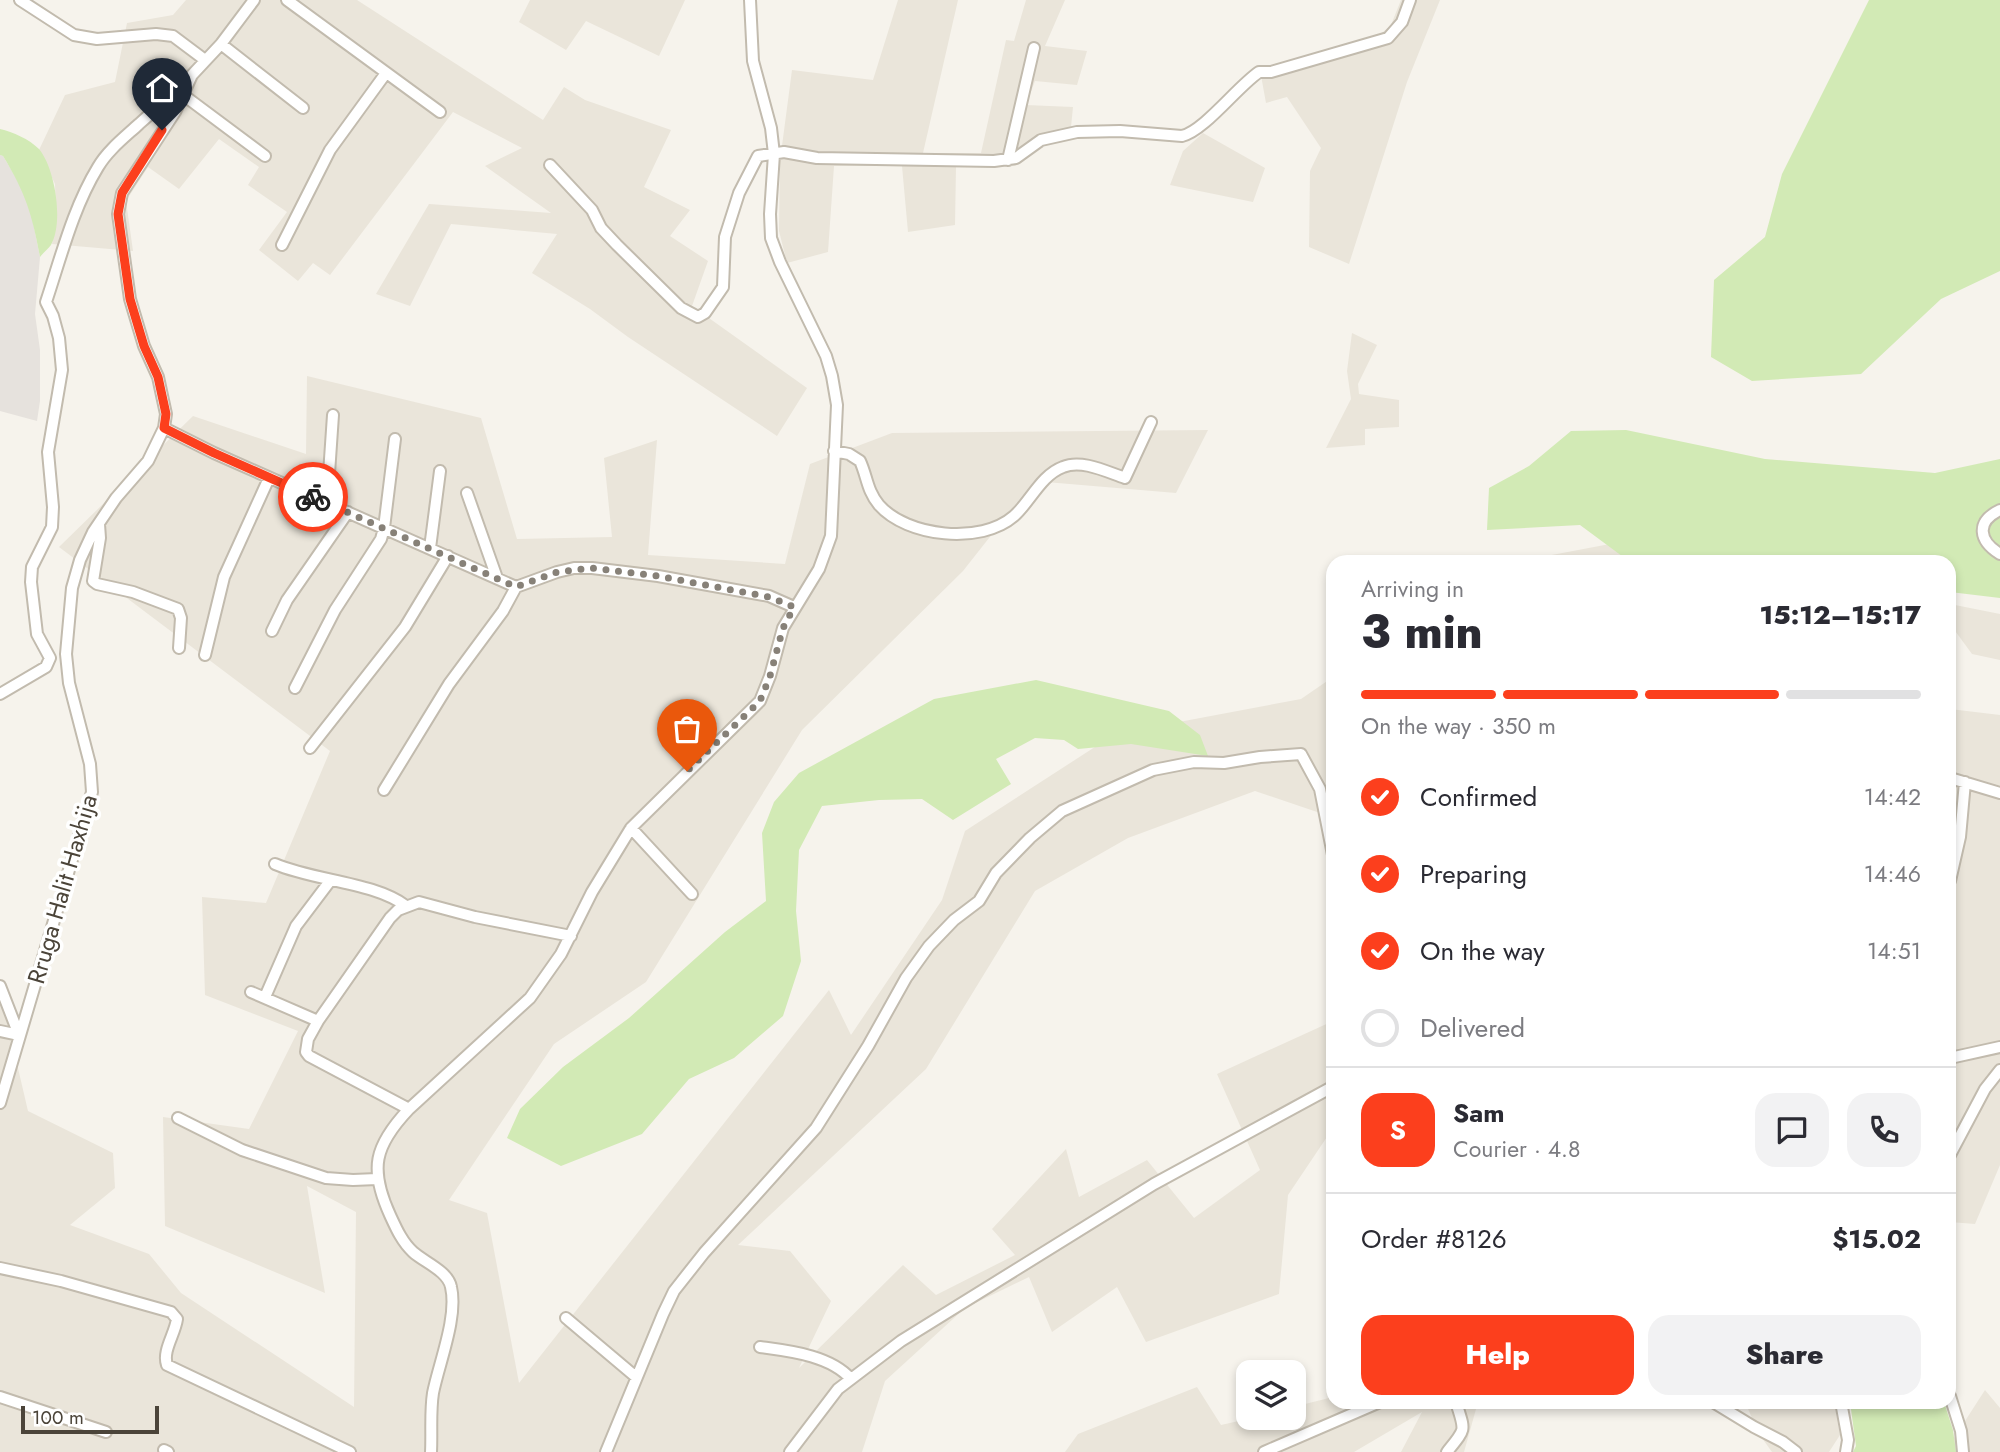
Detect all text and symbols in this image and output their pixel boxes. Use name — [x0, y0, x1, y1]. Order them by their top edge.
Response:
pin — [132, 58, 192, 130]
icon: home — [143, 69, 181, 107]
courier — [278, 462, 348, 532]
icon: bike — [294, 478, 332, 516]
text: Arriving in — [1361, 572, 1464, 606]
text: 15:12–15:17 — [1760, 596, 1921, 634]
text: 3 min — [1361, 599, 1483, 665]
pin — [657, 699, 717, 771]
text: On the way · 350 m — [1361, 709, 1556, 743]
icon: bag — [668, 710, 706, 748]
icon: check — [1361, 778, 1399, 816]
text: Confirmed — [1420, 778, 1537, 816]
text: 14:42 — [1864, 780, 1921, 814]
street label: Rruga Halit Haxhija — [18, 790, 106, 988]
icon: check — [1361, 855, 1399, 893]
text: Preparing — [1420, 855, 1527, 893]
text: 14:46 — [1864, 857, 1921, 891]
icon: check — [1361, 932, 1399, 970]
text: On the way — [1420, 932, 1545, 970]
text: 14:51 — [1867, 934, 1921, 968]
text: Delivered — [1420, 1009, 1525, 1047]
button: chat — [1755, 1093, 1829, 1167]
button: phone — [1847, 1093, 1921, 1167]
text: Sam — [1453, 1094, 1505, 1132]
text: S — [1390, 1111, 1406, 1149]
text: Courier · 4.8 — [1453, 1132, 1581, 1166]
text: Order #8126 — [1361, 1220, 1507, 1258]
text: $15.02 — [1832, 1220, 1921, 1258]
button: Help — [1361, 1315, 1634, 1395]
button: Share — [1648, 1315, 1921, 1395]
map controls — [1236, 1360, 1306, 1430]
button: layers — [1236, 1360, 1306, 1430]
scale bar — [21, 1403, 159, 1435]
text: 100 m — [32, 1404, 84, 1431]

